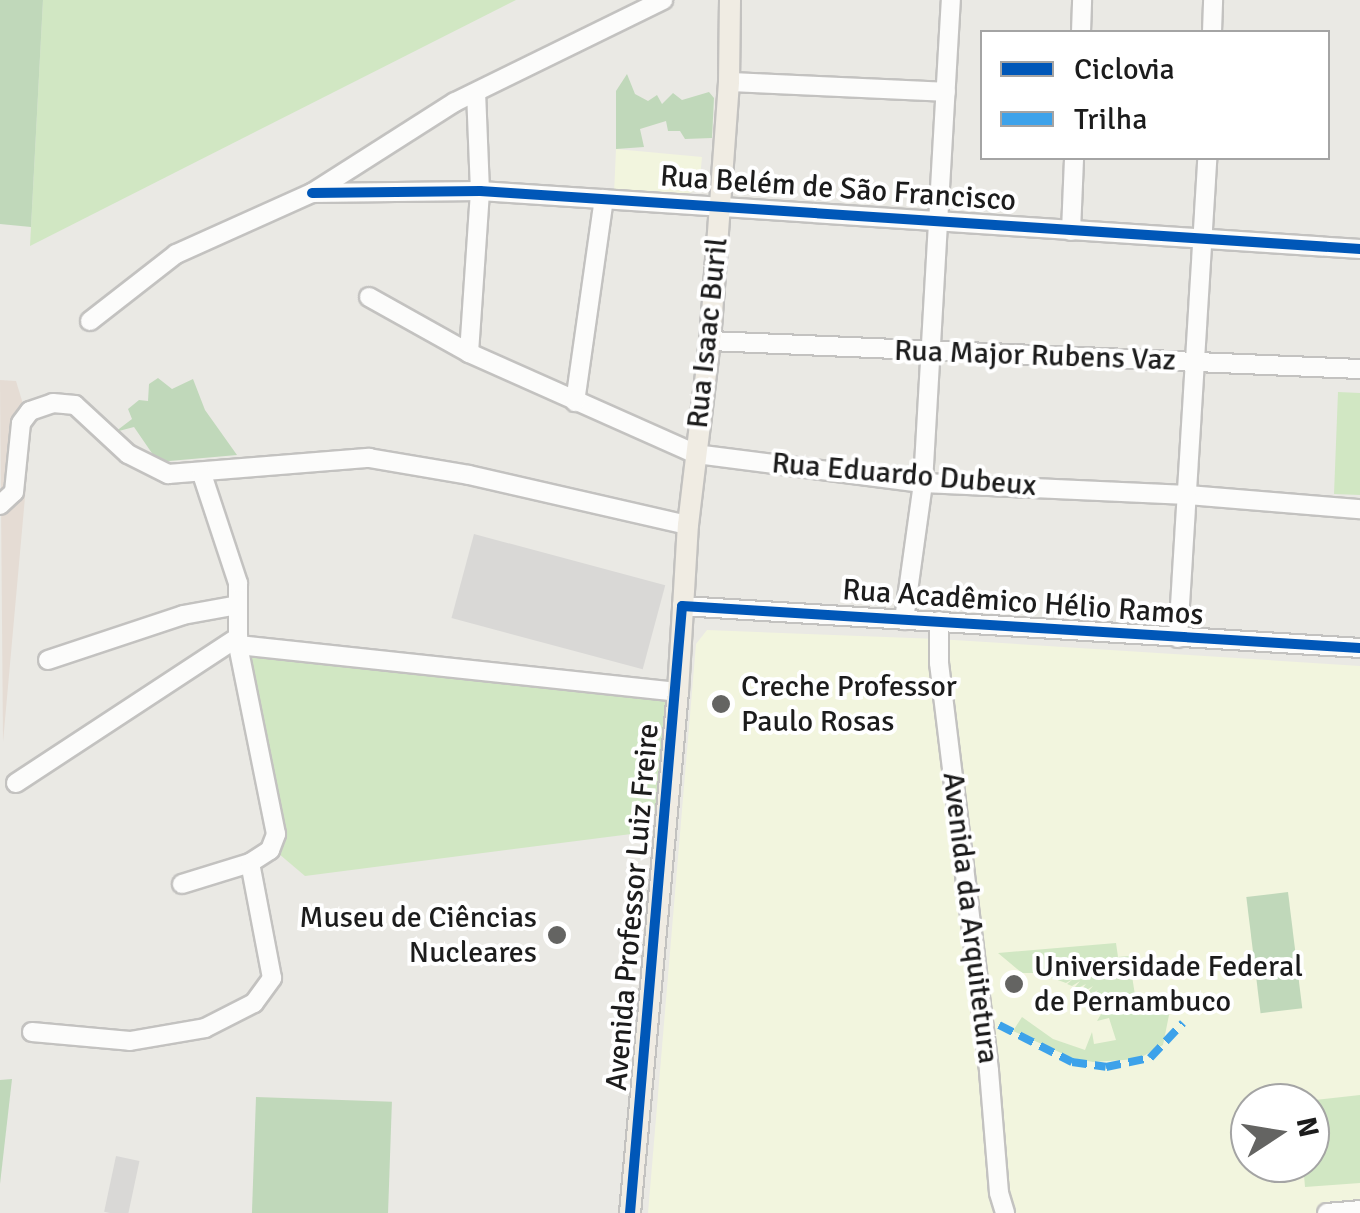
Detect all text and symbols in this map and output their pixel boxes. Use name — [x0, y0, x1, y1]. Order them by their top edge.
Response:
legend — [980, 30, 1330, 160]
text: Ciclovia — [1074, 51, 1175, 88]
text: Trilha — [1074, 101, 1147, 138]
street label: Rua Belém de São Francisco — [659, 159, 1017, 219]
street label: Rua Isaac Buril — [680, 236, 736, 430]
street label: Rua Major Rubens Vaz — [893, 333, 1177, 379]
street label: Rua Eduardo Dubeux — [770, 445, 1038, 505]
street label: Rua Acadêmico Hélio Ramos — [841, 572, 1205, 634]
place label: Creche Professor Paulo Rosas — [741, 669, 957, 740]
marker: Creche Professor Paulo Rosas — [710, 693, 732, 715]
street label: Avenida Professor Luiz Freire — [599, 722, 667, 1092]
street label: Avenida da Arquitetura — [934, 770, 1006, 1066]
place label: Museu de Ciências Nucleares — [299, 900, 537, 970]
marker: Museu de Ciências Nucleares — [546, 924, 568, 946]
place label: Universidade Federal de Pernambuco — [1034, 949, 1303, 1020]
marker: Universidade Federal de Pernambuco — [1003, 973, 1025, 995]
north arrow — [1230, 1083, 1330, 1183]
text: N — [1289, 1114, 1326, 1140]

